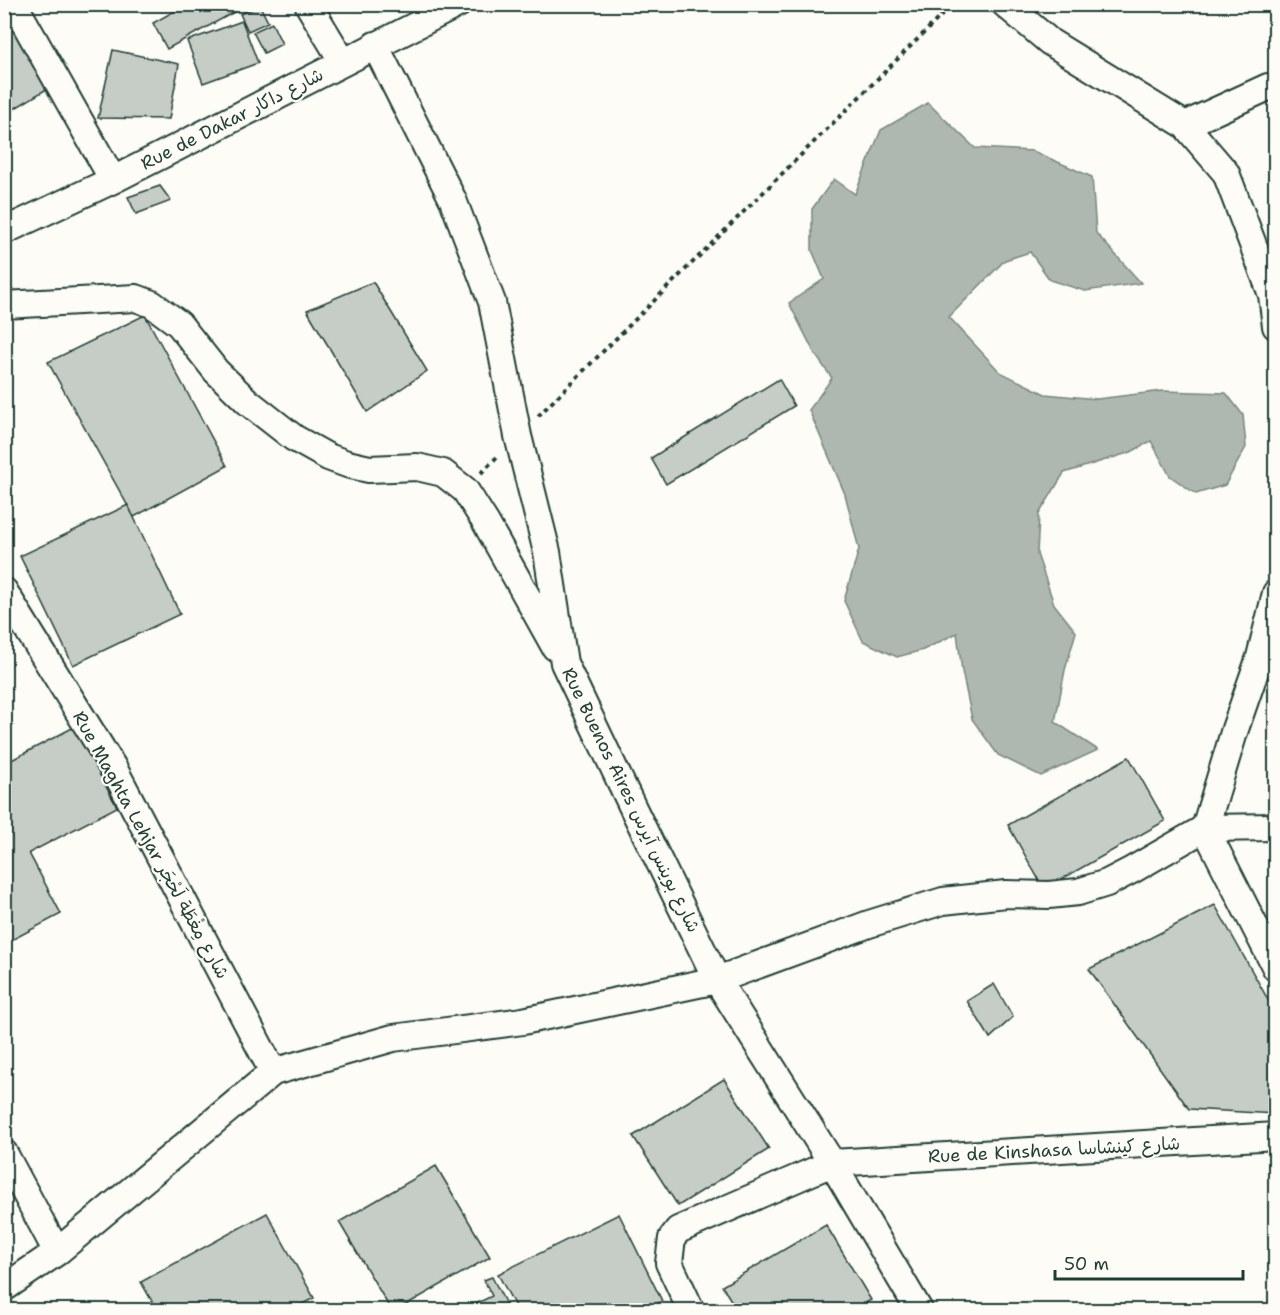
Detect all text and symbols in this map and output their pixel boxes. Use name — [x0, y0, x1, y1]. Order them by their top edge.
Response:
street label: Rue de Dakar شارع داكار — [137, 62, 327, 176]
street label: Rue Buenos Aires شارع بوينس آيرس — [556, 664, 706, 936]
street label: Rue Maghta Lehjar شارع مِغْطَة لَحْجَر — [67, 707, 235, 983]
street label: Rue de Kinshasa شارع كينشاسا — [927, 1131, 1181, 1169]
scale bar — [1055, 1243, 1242, 1281]
text: 50 m — [1064, 1252, 1109, 1276]

